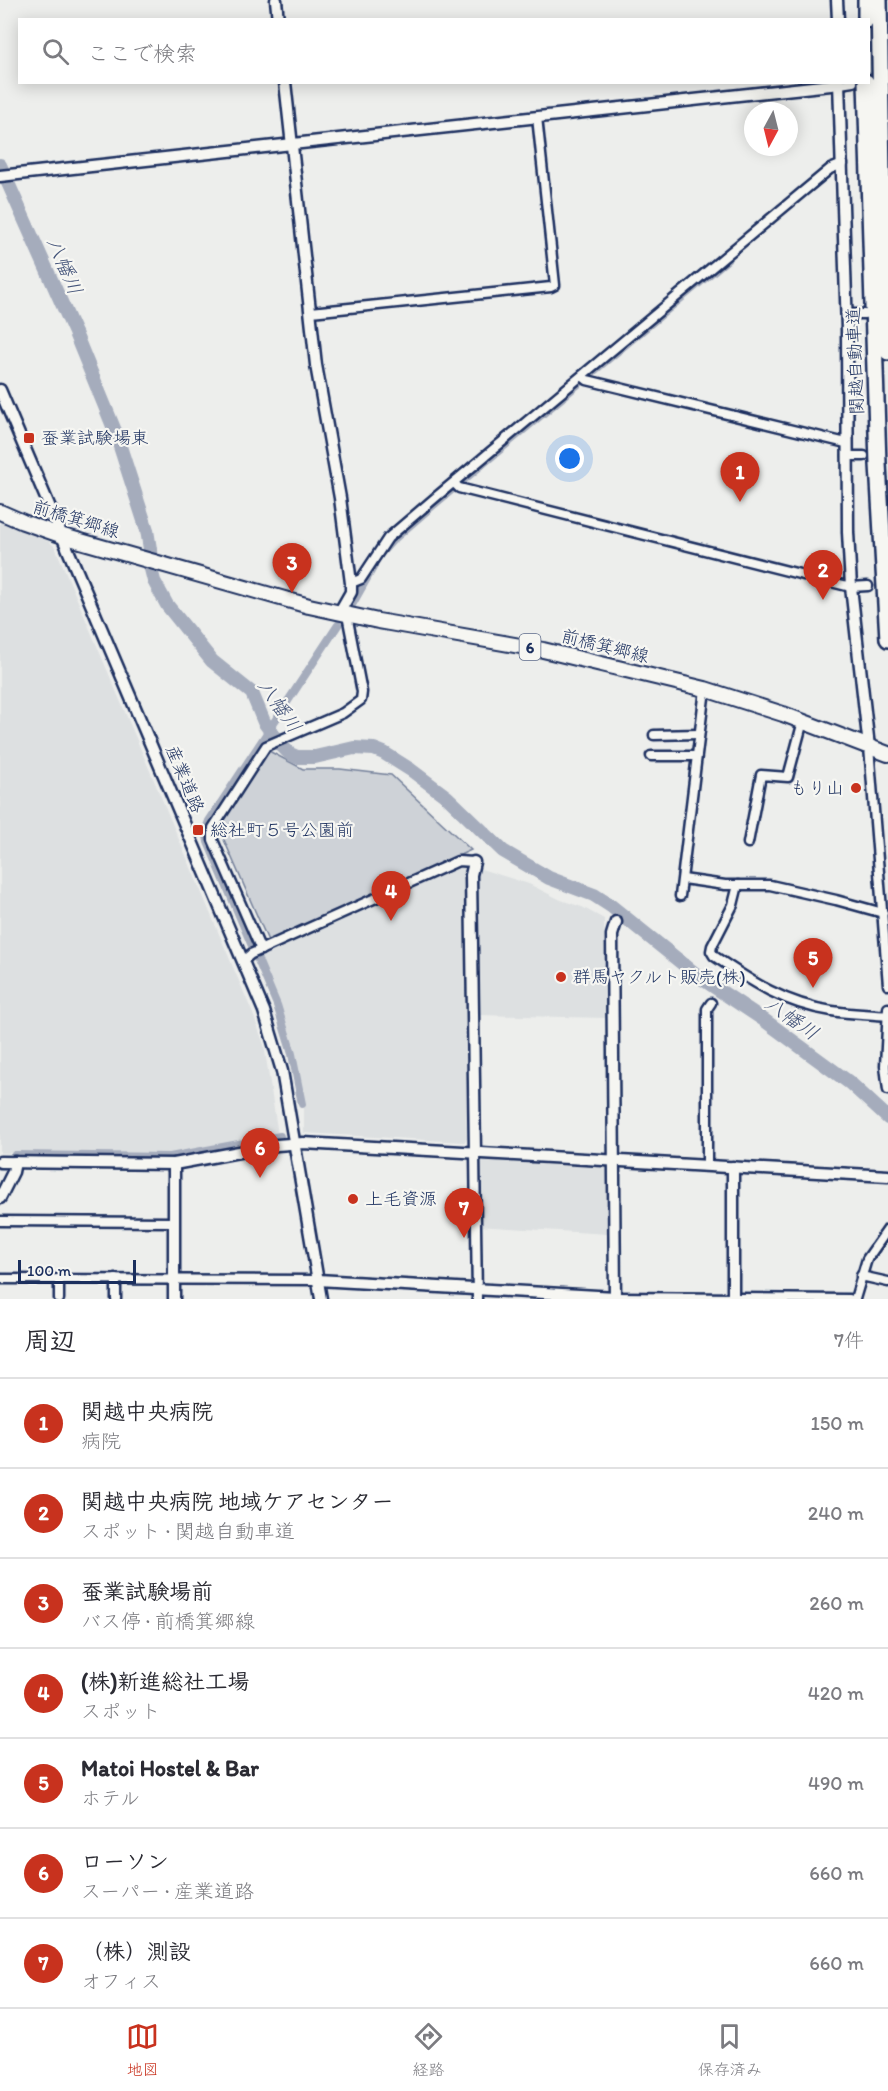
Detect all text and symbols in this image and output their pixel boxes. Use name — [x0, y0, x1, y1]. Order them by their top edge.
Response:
search box — [18, 18, 870, 84]
icon: search — [39, 35, 72, 68]
text: ここで検索 — [87, 40, 197, 67]
north arrow — [744, 102, 798, 156]
water label: 八幡川 — [42, 234, 88, 298]
street label: 関越自動車道 — [842, 307, 868, 415]
place label: 蚕業試験場東 — [41, 427, 149, 449]
marker: 蚕業試験場東 — [22, 431, 36, 445]
your location — [555, 444, 584, 473]
pin: 1 — [720, 452, 760, 502]
street label: 前橋箕郷線 — [30, 495, 122, 543]
pin: 3 — [272, 544, 312, 593]
pin: 2 — [804, 550, 842, 600]
street label: 前橋箕郷線 — [559, 624, 651, 668]
road number: 6 — [520, 634, 540, 660]
water label: 八幡川 — [253, 675, 307, 737]
street label: 産業道路 — [161, 742, 209, 816]
place label: もり山 — [790, 777, 844, 799]
marker: もり山 — [849, 781, 863, 795]
place label: 総社町５号公園前 — [210, 819, 354, 841]
marker: 総社町５号公園前 — [191, 823, 205, 837]
pin: 4 — [372, 872, 410, 921]
pin: 5 — [794, 938, 832, 988]
place label: 群馬ヤクルト販売(株) — [573, 966, 746, 988]
marker: 群馬ヤクルト販売(株) — [554, 970, 568, 984]
water label: 八幡川 — [761, 991, 823, 1045]
pin: 6 — [240, 1128, 280, 1178]
place label: 上毛資源 — [365, 1188, 437, 1210]
pin: 7 — [444, 1188, 484, 1238]
marker: 上毛資源 — [346, 1192, 360, 1206]
scale bar — [18, 1257, 136, 1284]
text: 100 m — [27, 1261, 71, 1280]
text: 周辺 — [24, 1325, 76, 1357]
text: 7件 — [834, 1328, 864, 1352]
text: 関越中央病院 — [81, 1398, 213, 1425]
text: 1 — [39, 1411, 48, 1435]
text: 150 m — [811, 1411, 864, 1435]
text: 病院 — [81, 1429, 121, 1453]
text: 関越中央病院 地域ケアセンター — [81, 1488, 394, 1515]
text: 2 — [38, 1501, 49, 1525]
text: 240 m — [808, 1501, 864, 1525]
text: スポット · 関越自動車道 — [81, 1519, 295, 1543]
text: 蚕業試験場前 — [81, 1578, 213, 1605]
text: 3 — [38, 1591, 49, 1615]
text: 260 m — [809, 1591, 864, 1615]
text: バス停 · 前橋箕郷線 — [81, 1609, 255, 1633]
text: (株)新進総社工場 — [81, 1668, 249, 1695]
text: 4 — [37, 1681, 50, 1705]
text: 420 m — [808, 1681, 864, 1705]
text: スポット — [81, 1699, 161, 1723]
text: Matoi Hostel & Bar — [81, 1755, 259, 1782]
text: 5 — [38, 1771, 49, 1795]
text: 490 m — [808, 1771, 864, 1795]
text: ホテル — [81, 1786, 140, 1810]
text: ローソン — [81, 1848, 169, 1875]
text: 6 — [38, 1861, 49, 1885]
text: 660 m — [809, 1861, 864, 1885]
text: スーパー · 産業道路 — [81, 1879, 254, 1903]
text: （株）測設 — [81, 1938, 191, 1965]
text: 7 — [39, 1951, 48, 1975]
text: 660 m — [809, 1951, 864, 1975]
text: オフィス — [81, 1969, 161, 1993]
tab: 地図 — [126, 2020, 159, 2080]
tab: 経路 — [412, 2020, 445, 2080]
tab: 保存済み — [698, 2020, 762, 2080]

